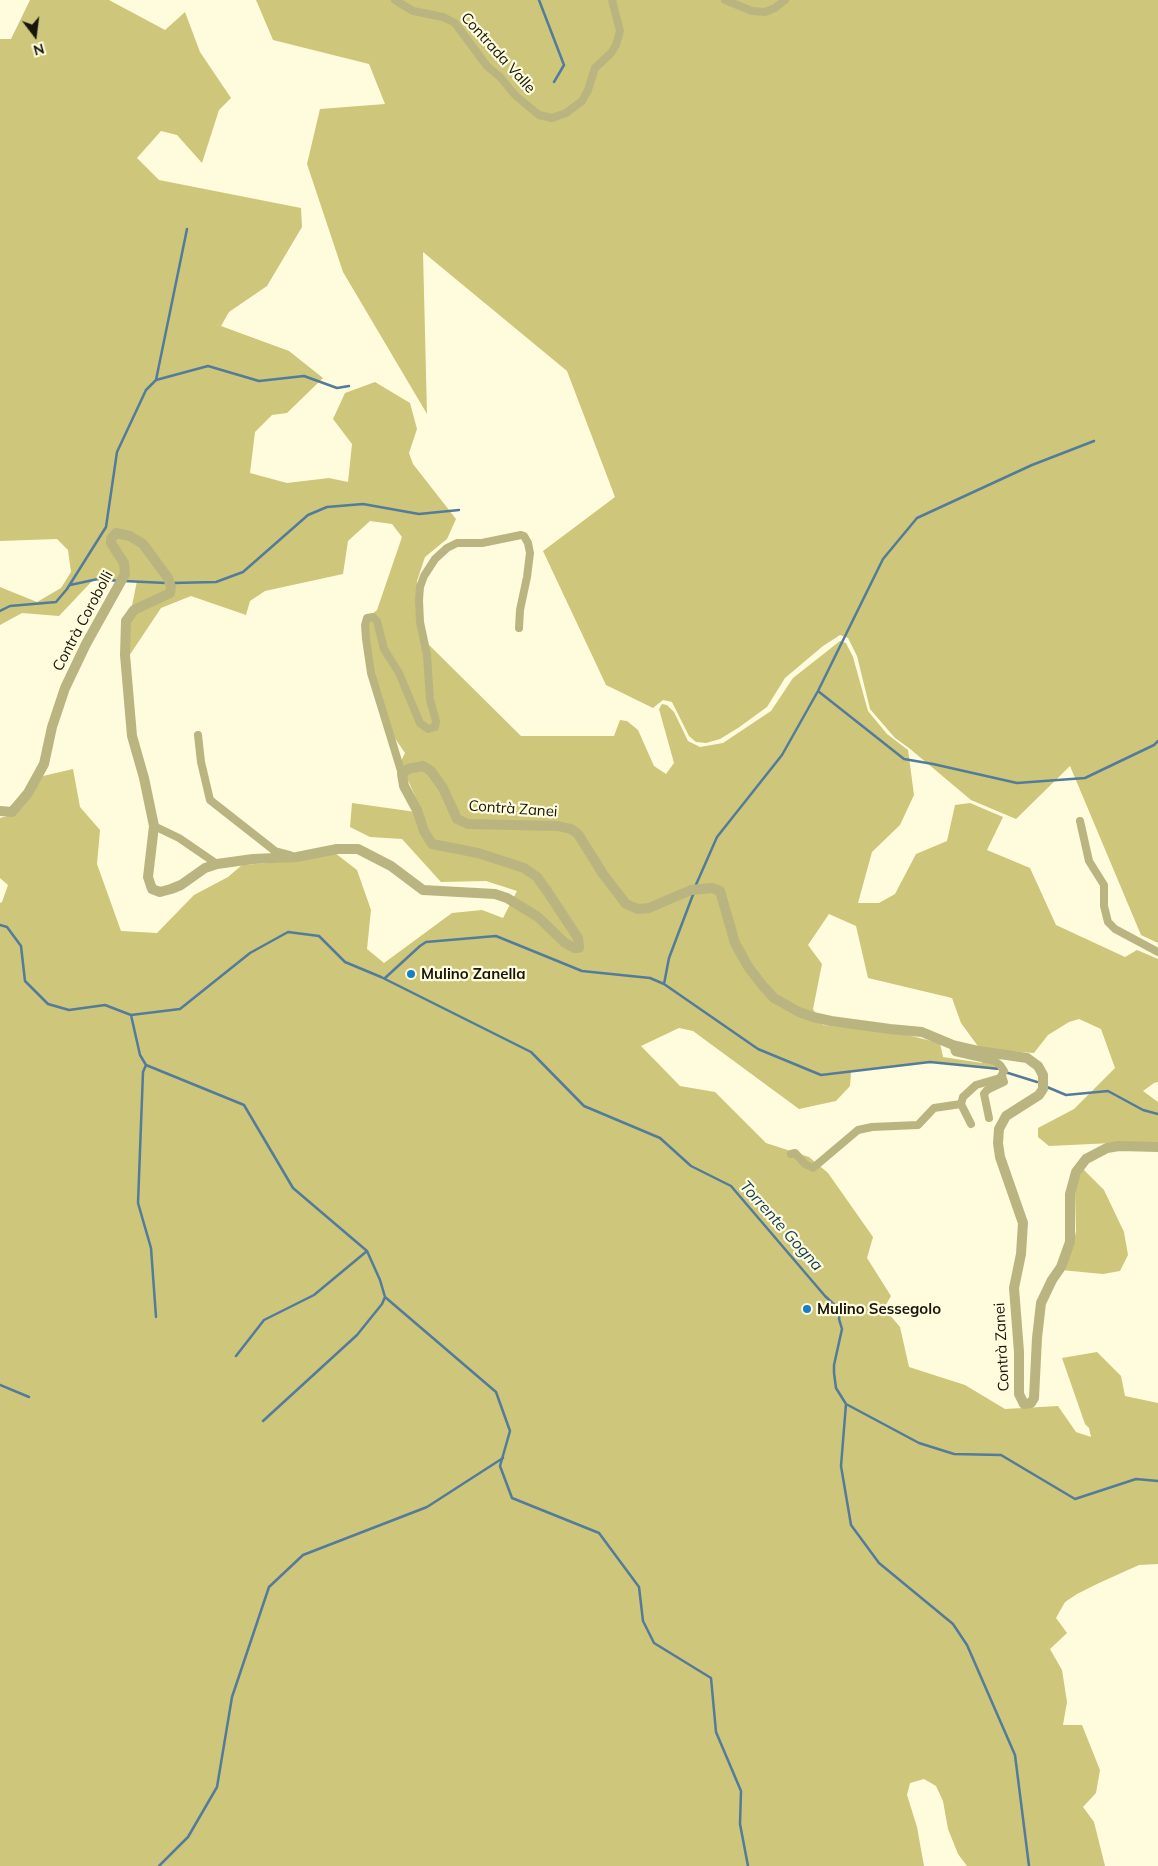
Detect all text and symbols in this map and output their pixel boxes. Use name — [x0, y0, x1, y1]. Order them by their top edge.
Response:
street label: Contrada Valle — [457, 9, 539, 97]
north arrow — [10, 10, 60, 60]
text: N — [31, 39, 46, 60]
street label: Contrà Corobolli — [49, 568, 117, 674]
street label: Contrà Zanei — [468, 797, 558, 821]
place label: Mulino Zanella — [421, 965, 526, 983]
marker: Mulino Zanella — [405, 968, 417, 980]
water label: Torrente Gogna — [735, 1177, 827, 1275]
place label: Mulino Sessegolo — [817, 1300, 941, 1318]
street label: Contrà Zanei — [991, 1302, 1013, 1392]
marker: Mulino Sessegolo — [801, 1303, 813, 1315]

